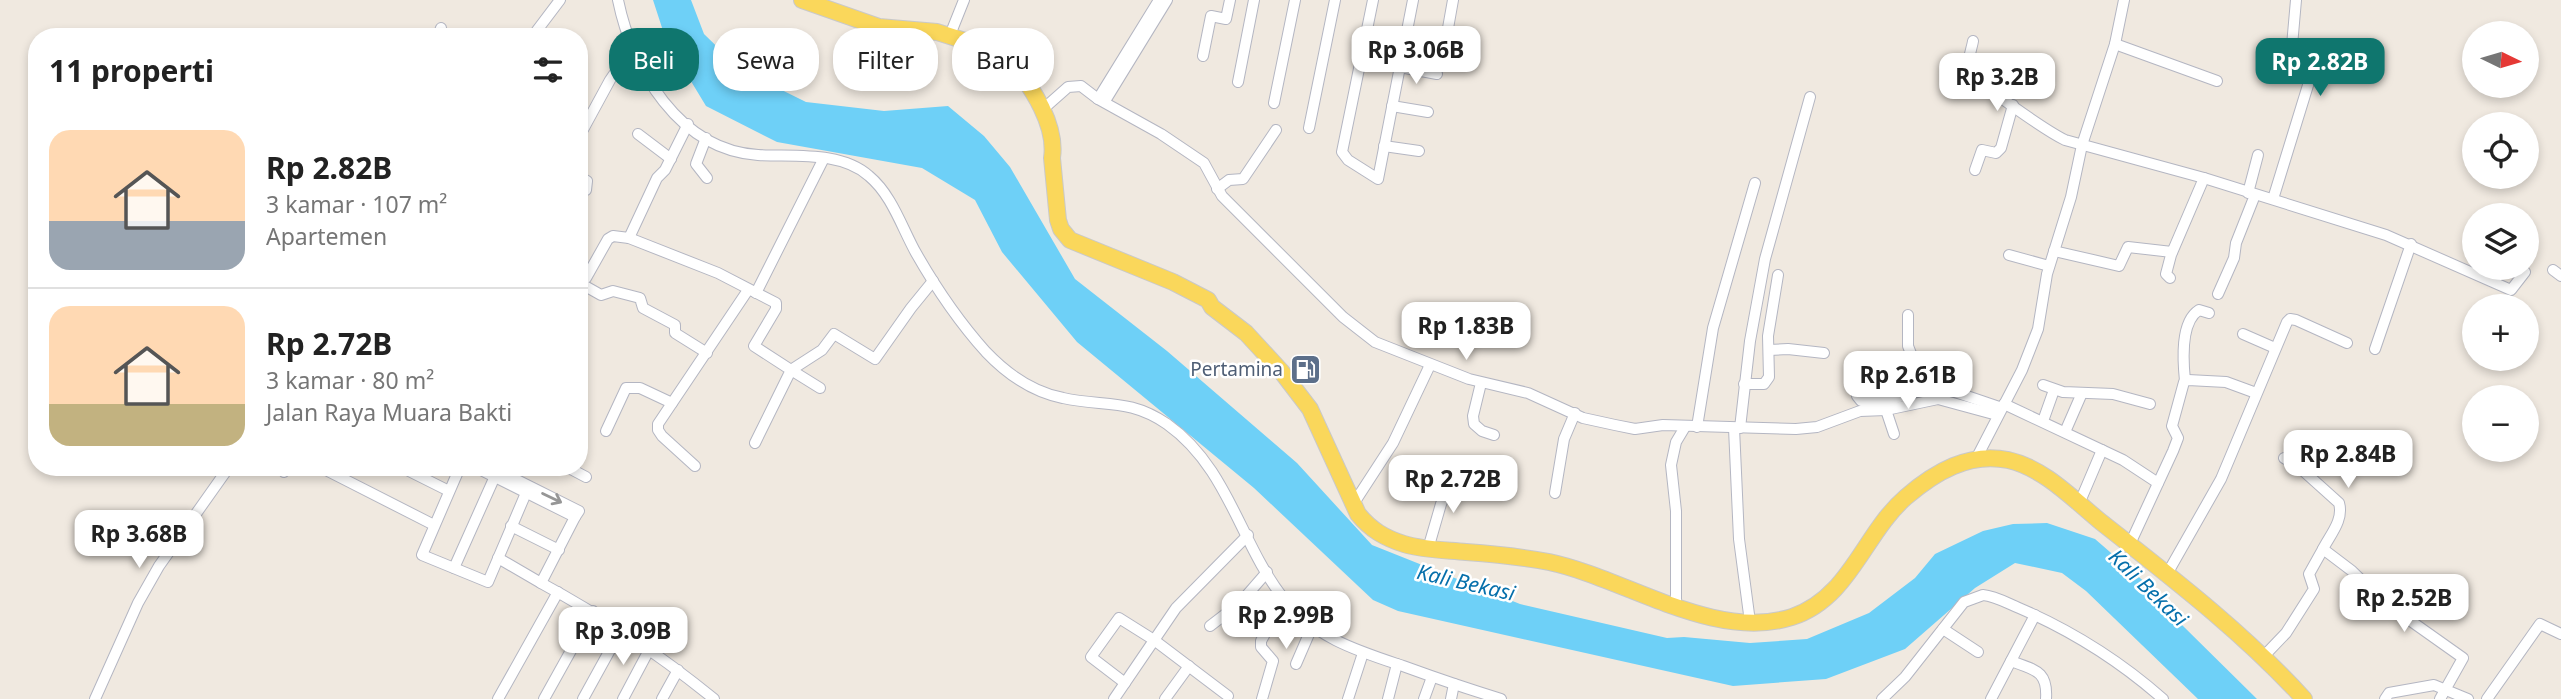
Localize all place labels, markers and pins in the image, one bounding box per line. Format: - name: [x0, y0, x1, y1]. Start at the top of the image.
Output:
- pin: Rp 3.06B: [1344, 27, 1488, 86]
- pin: Rp 2.82B: [2248, 38, 2392, 98]
- pin: Rp 3.2B: [1932, 54, 2062, 113]
- pin: Rp 1.83B: [1394, 302, 1538, 362]
- fuel station icon: Pertamina: [1289, 352, 1323, 386]
- pin: Rp 2.61B: [1836, 352, 1980, 411]
- place label: Pertamina: [1190, 356, 1283, 382]
- pin: Rp 2.84B: [2276, 430, 2420, 490]
- pin: Rp 2.72B: [1381, 456, 1525, 515]
- pin: Rp 3.68B: [67, 510, 211, 570]
- pin: Rp 2.52B: [2332, 574, 2476, 634]
- pin: Rp 2.99B: [1214, 592, 1358, 651]
- pin: Rp 3.09B: [551, 608, 695, 667]

